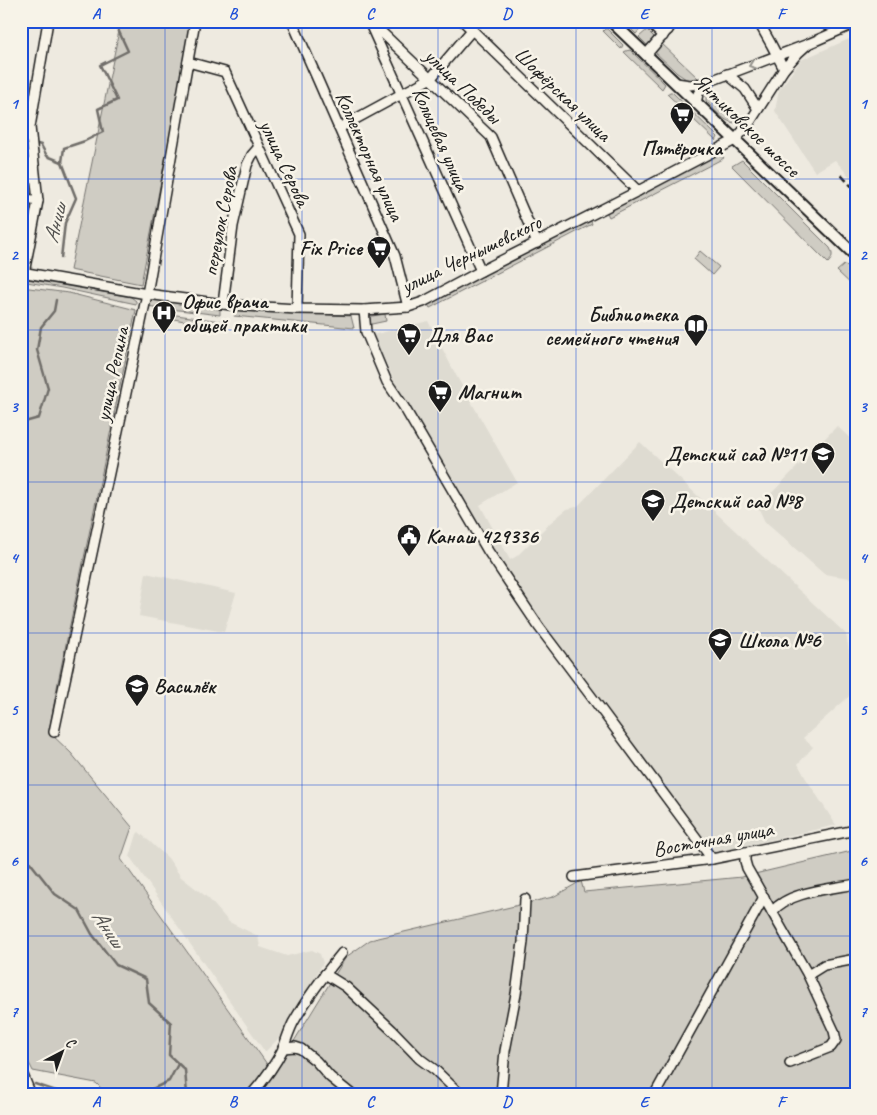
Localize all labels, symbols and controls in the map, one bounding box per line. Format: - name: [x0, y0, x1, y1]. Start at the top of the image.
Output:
- text: A: [92, 4, 102, 24]
- text: B: [229, 4, 239, 24]
- text: C: [366, 4, 376, 24]
- text: D: [502, 4, 513, 24]
- text: E: [640, 4, 651, 24]
- text: F: [777, 4, 788, 24]
- street label: Шофёрская улица: [509, 41, 618, 148]
- street label: улица Победы: [418, 42, 508, 130]
- one-way arrow: [748, 59, 757, 69]
- street label: Янтиковское шоссе: [688, 68, 807, 183]
- street label: Кольцевая улица: [407, 83, 476, 197]
- street label: Коллекторная улица: [330, 87, 411, 226]
- text: 1: [10, 94, 19, 114]
- text: 1: [859, 94, 868, 114]
- supermarket icon: Пятёрочка: [669, 101, 695, 135]
- street label: улица Серова: [253, 114, 317, 213]
- place label: Пятёрочка: [642, 135, 724, 161]
- street label: переулок Серова: [197, 162, 244, 278]
- water label: Аниш: [37, 197, 74, 246]
- street label: улица Чернышевского: [395, 208, 547, 300]
- place label: Fix Price: [299, 235, 364, 261]
- supermarket icon: Fix Price: [366, 235, 392, 269]
- text: 2: [10, 245, 19, 265]
- text: 2: [859, 245, 868, 265]
- place label: Офис врача общей практики: [182, 288, 308, 338]
- hospital icon: Офис врача общей практики: [151, 300, 177, 334]
- place label: Библиотека семейного чтения: [545, 301, 680, 351]
- library icon: Библиотека семейного чтения: [683, 313, 709, 347]
- street label: улица Репина: [89, 322, 135, 426]
- supermarket icon: Для Вас: [396, 322, 422, 356]
- place label: Для Вас: [426, 322, 493, 348]
- supermarket icon: Магнит: [427, 379, 453, 413]
- place label: Магнит: [458, 379, 523, 405]
- text: 3: [10, 397, 19, 417]
- text: 3: [859, 397, 868, 417]
- place label: Детский сад №11: [665, 441, 809, 467]
- school or university icon: Детский сад №11: [810, 441, 836, 475]
- school or university icon: Детский сад №8: [640, 488, 666, 522]
- place label: Детский сад №8: [670, 488, 804, 514]
- public building icon: Канаш 429336: [396, 523, 422, 557]
- place label: Канаш 429336: [426, 523, 540, 549]
- text: 4: [10, 548, 19, 568]
- text: 4: [859, 548, 868, 568]
- school or university icon: Школа №6: [707, 627, 733, 661]
- place label: Школа №6: [738, 627, 823, 653]
- school or university icon: Василёк: [124, 673, 150, 707]
- place label: Василёк: [154, 673, 218, 699]
- text: 5: [11, 700, 20, 720]
- text: 5: [860, 700, 869, 720]
- street label: Восточная улица: [651, 815, 777, 862]
- text: 6: [10, 851, 19, 871]
- text: 6: [859, 851, 868, 871]
- water label: Аниш: [85, 904, 133, 956]
- text: 7: [10, 1002, 19, 1022]
- text: 7: [859, 1002, 868, 1022]
- north arrow: [38, 1028, 88, 1078]
- text: С: [62, 1034, 80, 1053]
- text: A: [92, 1092, 102, 1112]
- text: B: [229, 1092, 239, 1112]
- text: C: [366, 1092, 376, 1112]
- text: D: [502, 1092, 513, 1112]
- text: E: [640, 1092, 651, 1112]
- text: F: [777, 1092, 788, 1112]

